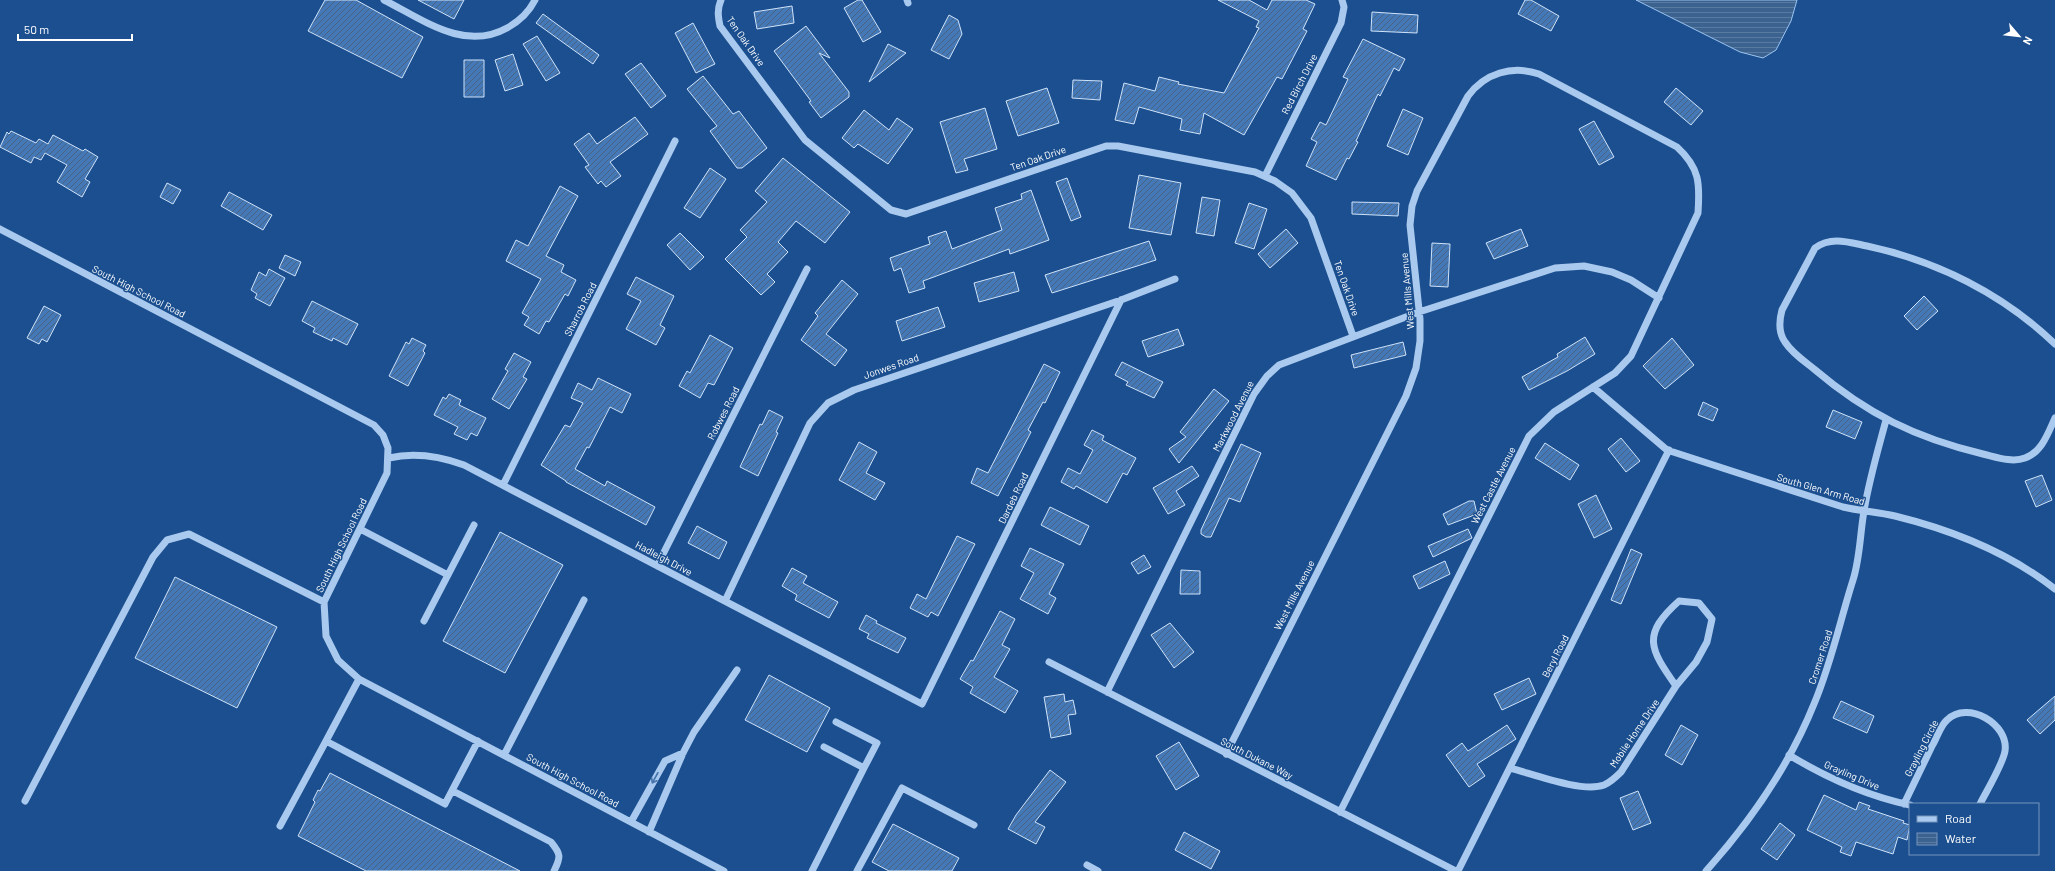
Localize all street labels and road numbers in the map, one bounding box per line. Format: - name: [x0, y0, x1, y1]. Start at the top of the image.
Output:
- street label: Ten Oak Drive: [724, 14, 768, 68]
- street label: Red Birch Drive: [1279, 52, 1319, 116]
- street label: Ten Oak Drive: [1009, 143, 1067, 173]
- street label: West Mills Avenue: [1398, 252, 1416, 330]
- street label: Ten Oak Drive: [1332, 259, 1362, 317]
- street label: South High School Road: [90, 262, 188, 320]
- street label: Sharrob Road: [561, 280, 599, 338]
- street label: Jonwes Road: [862, 351, 920, 381]
- street label: Markwood Avenue: [1210, 378, 1256, 454]
- street label: Robwes Road: [704, 384, 742, 442]
- street label: West Castle Avenue: [1468, 444, 1518, 526]
- street label: Dardeb Road: [996, 471, 1030, 525]
- street label: South Glen Arm Road: [1776, 471, 1866, 507]
- street label: South High School Road: [313, 496, 369, 594]
- street label: Hadleigh Drive: [634, 538, 694, 578]
- street label: West Mills Avenue: [1271, 558, 1317, 632]
- street label: Cromer Road: [1806, 628, 1834, 686]
- street label: Beryl Road: [1539, 633, 1571, 679]
- street label: Mobile Home Drive: [1607, 696, 1661, 770]
- street label: Grayling Circle: [1902, 718, 1940, 778]
- street label: South Dukane Way: [1219, 735, 1296, 782]
- street label: South High School Road: [525, 750, 621, 810]
- street label: Grayling Drive: [1822, 758, 1882, 792]

